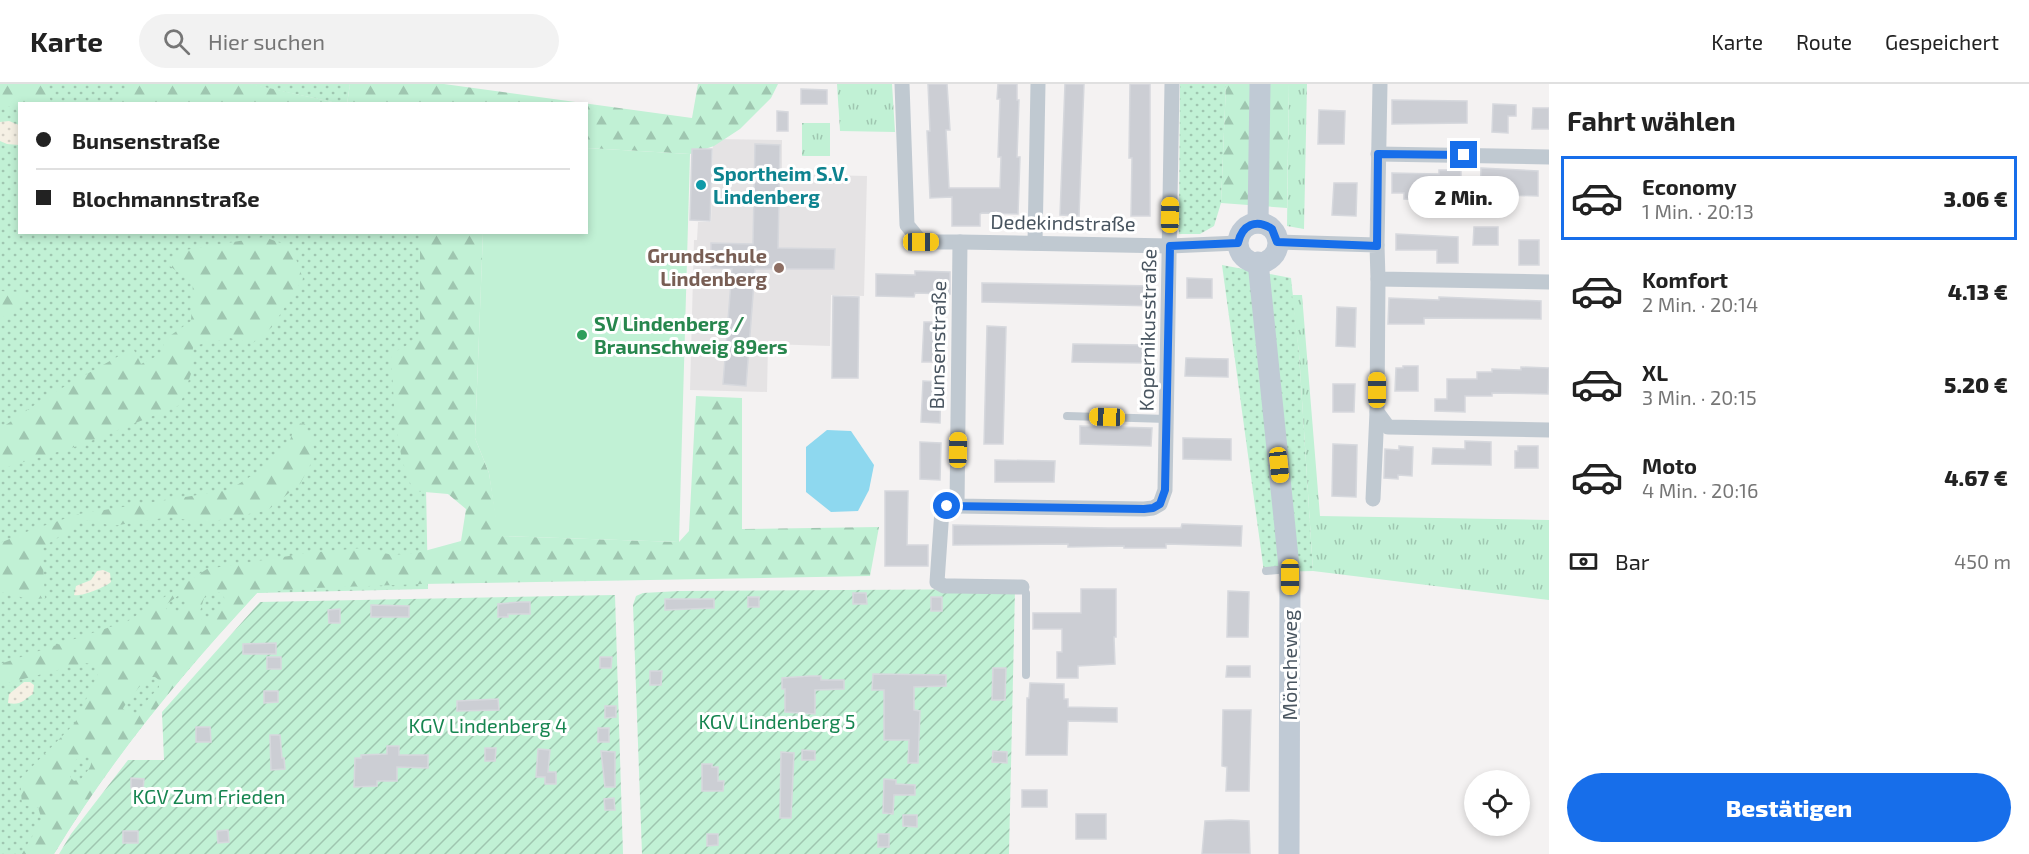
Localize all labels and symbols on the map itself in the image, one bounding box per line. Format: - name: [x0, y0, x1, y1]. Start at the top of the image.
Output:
- route end: [1450, 141, 1477, 168]
- place label: Sportheim S.V. Lindenberg: [713, 161, 849, 208]
- callout: 2 Min.: [1408, 176, 1520, 218]
- marker: Sportheim S.V. Lindenberg: [694, 178, 708, 192]
- car: [1161, 197, 1179, 233]
- street label: Dedekindstraße: [990, 209, 1136, 235]
- car: [903, 233, 939, 251]
- place label: Grundschule Lindenberg: [647, 243, 767, 290]
- street label: Kopernikusstraße: [1134, 248, 1160, 411]
- marker: Grundschule Lindenberg: [772, 261, 786, 275]
- street label: Bunsenstraße: [924, 280, 950, 410]
- place label: SV Lindenberg / Braunschweig 89ers: [594, 311, 788, 358]
- marker: SV Lindenberg / Braunschweig 89ers: [575, 328, 589, 342]
- car: [1368, 372, 1386, 408]
- car: [1089, 407, 1125, 427]
- car: [949, 432, 967, 468]
- car: [1268, 446, 1290, 484]
- route start: [933, 492, 960, 519]
- car: [1281, 559, 1299, 595]
- street label: Möncheweg: [1277, 610, 1301, 720]
- park label: KGV Lindenberg 5: [698, 709, 856, 733]
- park label: KGV Lindenberg 4: [409, 713, 567, 737]
- park label: KGV Zum Frieden: [133, 784, 285, 808]

